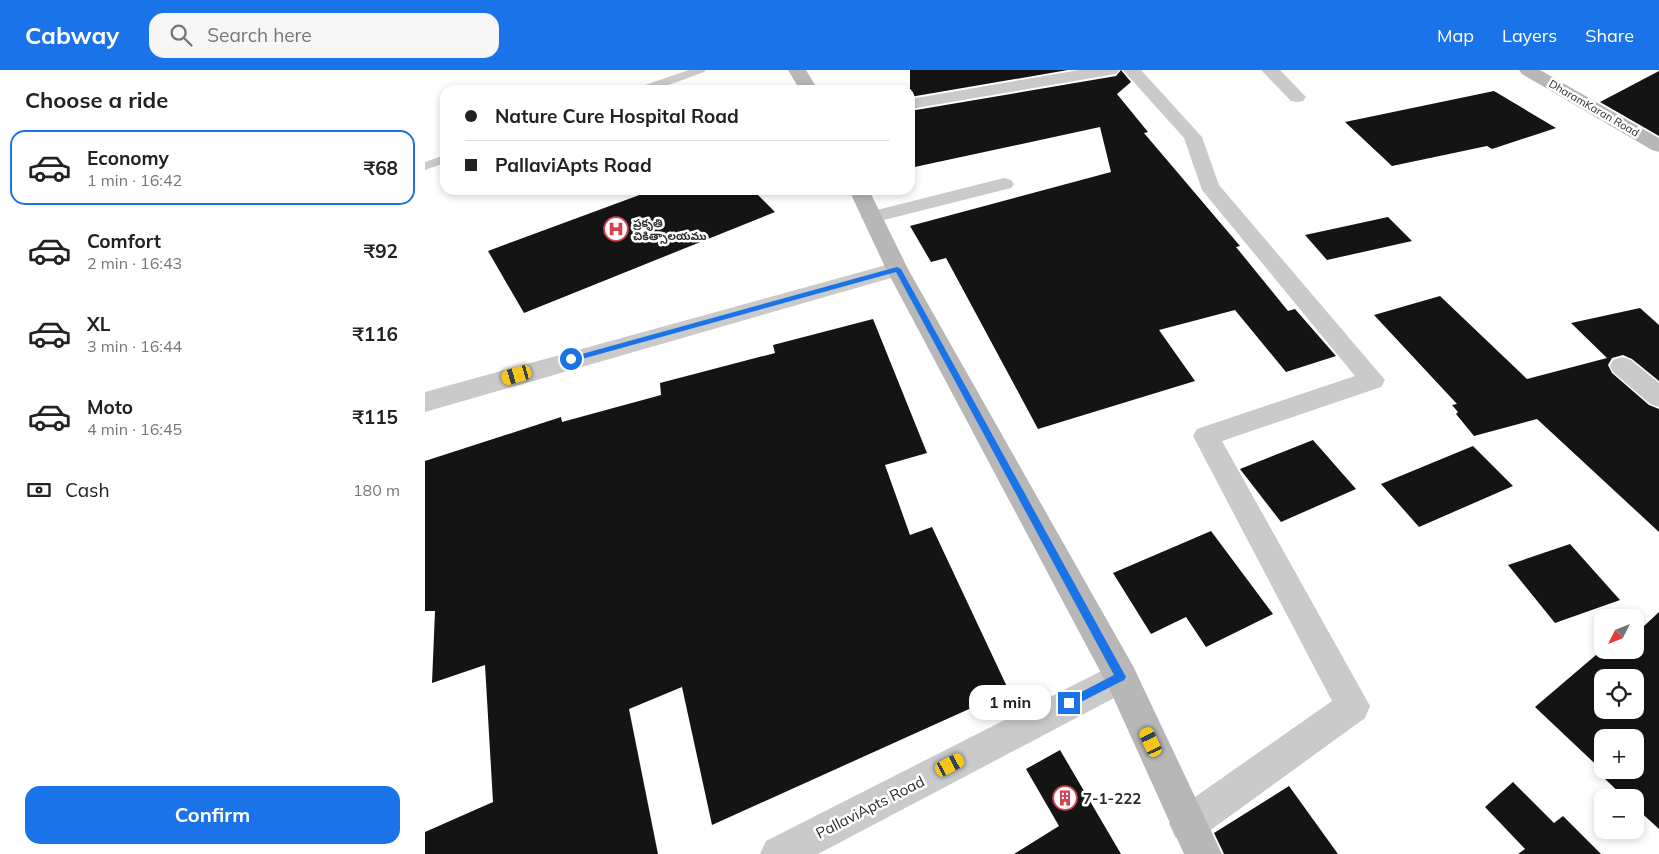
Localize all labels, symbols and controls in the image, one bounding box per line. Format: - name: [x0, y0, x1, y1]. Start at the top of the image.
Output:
- search box: [149, 13, 499, 58]
- text: Cabway: [25, 20, 119, 50]
- icon: search: [167, 21, 195, 49]
- text: Search here: [207, 23, 312, 47]
- text: Map: [1437, 24, 1474, 47]
- text: Layers: [1502, 24, 1557, 47]
- text: Share: [1585, 24, 1634, 47]
- street label: DharamKaran Road: [1546, 76, 1642, 140]
- text: Choose a ride: [25, 86, 168, 114]
- text: Nature Cure Hospital Road: [495, 104, 739, 128]
- icon: car: [27, 145, 72, 190]
- text: Economy: [87, 146, 169, 170]
- text: PallaviApts Road: [495, 153, 652, 177]
- text: ₹68: [364, 156, 398, 180]
- text: 1 min · 16:42: [87, 170, 182, 190]
- hospital icon: ప్రకృతి చికిత్సాలయము: [603, 216, 629, 242]
- place label: ప్రకృతి చికిత్సాలయము: [633, 216, 707, 244]
- icon: car: [27, 228, 72, 273]
- text: Comfort: [87, 229, 161, 253]
- text: ₹92: [364, 239, 398, 263]
- text: 2 min · 16:43: [87, 253, 182, 273]
- icon: car: [27, 311, 72, 356]
- text: XL: [87, 312, 110, 336]
- text: ₹116: [352, 322, 398, 346]
- text: 3 min · 16:44: [87, 336, 182, 356]
- route start: [560, 348, 582, 370]
- car: [500, 364, 533, 386]
- icon: car: [27, 394, 72, 439]
- text: Moto: [87, 395, 133, 419]
- text: ₹115: [352, 405, 398, 429]
- text: 4 min · 16:45: [87, 419, 182, 439]
- icon: cash: [25, 476, 53, 504]
- text: Cash: [65, 478, 110, 502]
- text: 180 m: [353, 480, 400, 500]
- north arrow: [1594, 609, 1644, 659]
- map controls: [1594, 609, 1644, 839]
- button: locate: [1594, 669, 1644, 719]
- callout: 1 min: [969, 686, 1051, 720]
- text: 1 min: [989, 692, 1031, 712]
- route end: [1058, 692, 1080, 714]
- car: [1137, 725, 1164, 759]
- button: +: [1594, 729, 1644, 779]
- car: [933, 752, 966, 778]
- street label: PallaviApts Road: [813, 771, 927, 843]
- building icon: 7-1-222: [1052, 785, 1078, 811]
- button: Confirm: [25, 786, 400, 844]
- place label: 7-1-222: [1083, 789, 1141, 808]
- button: −: [1594, 789, 1644, 839]

